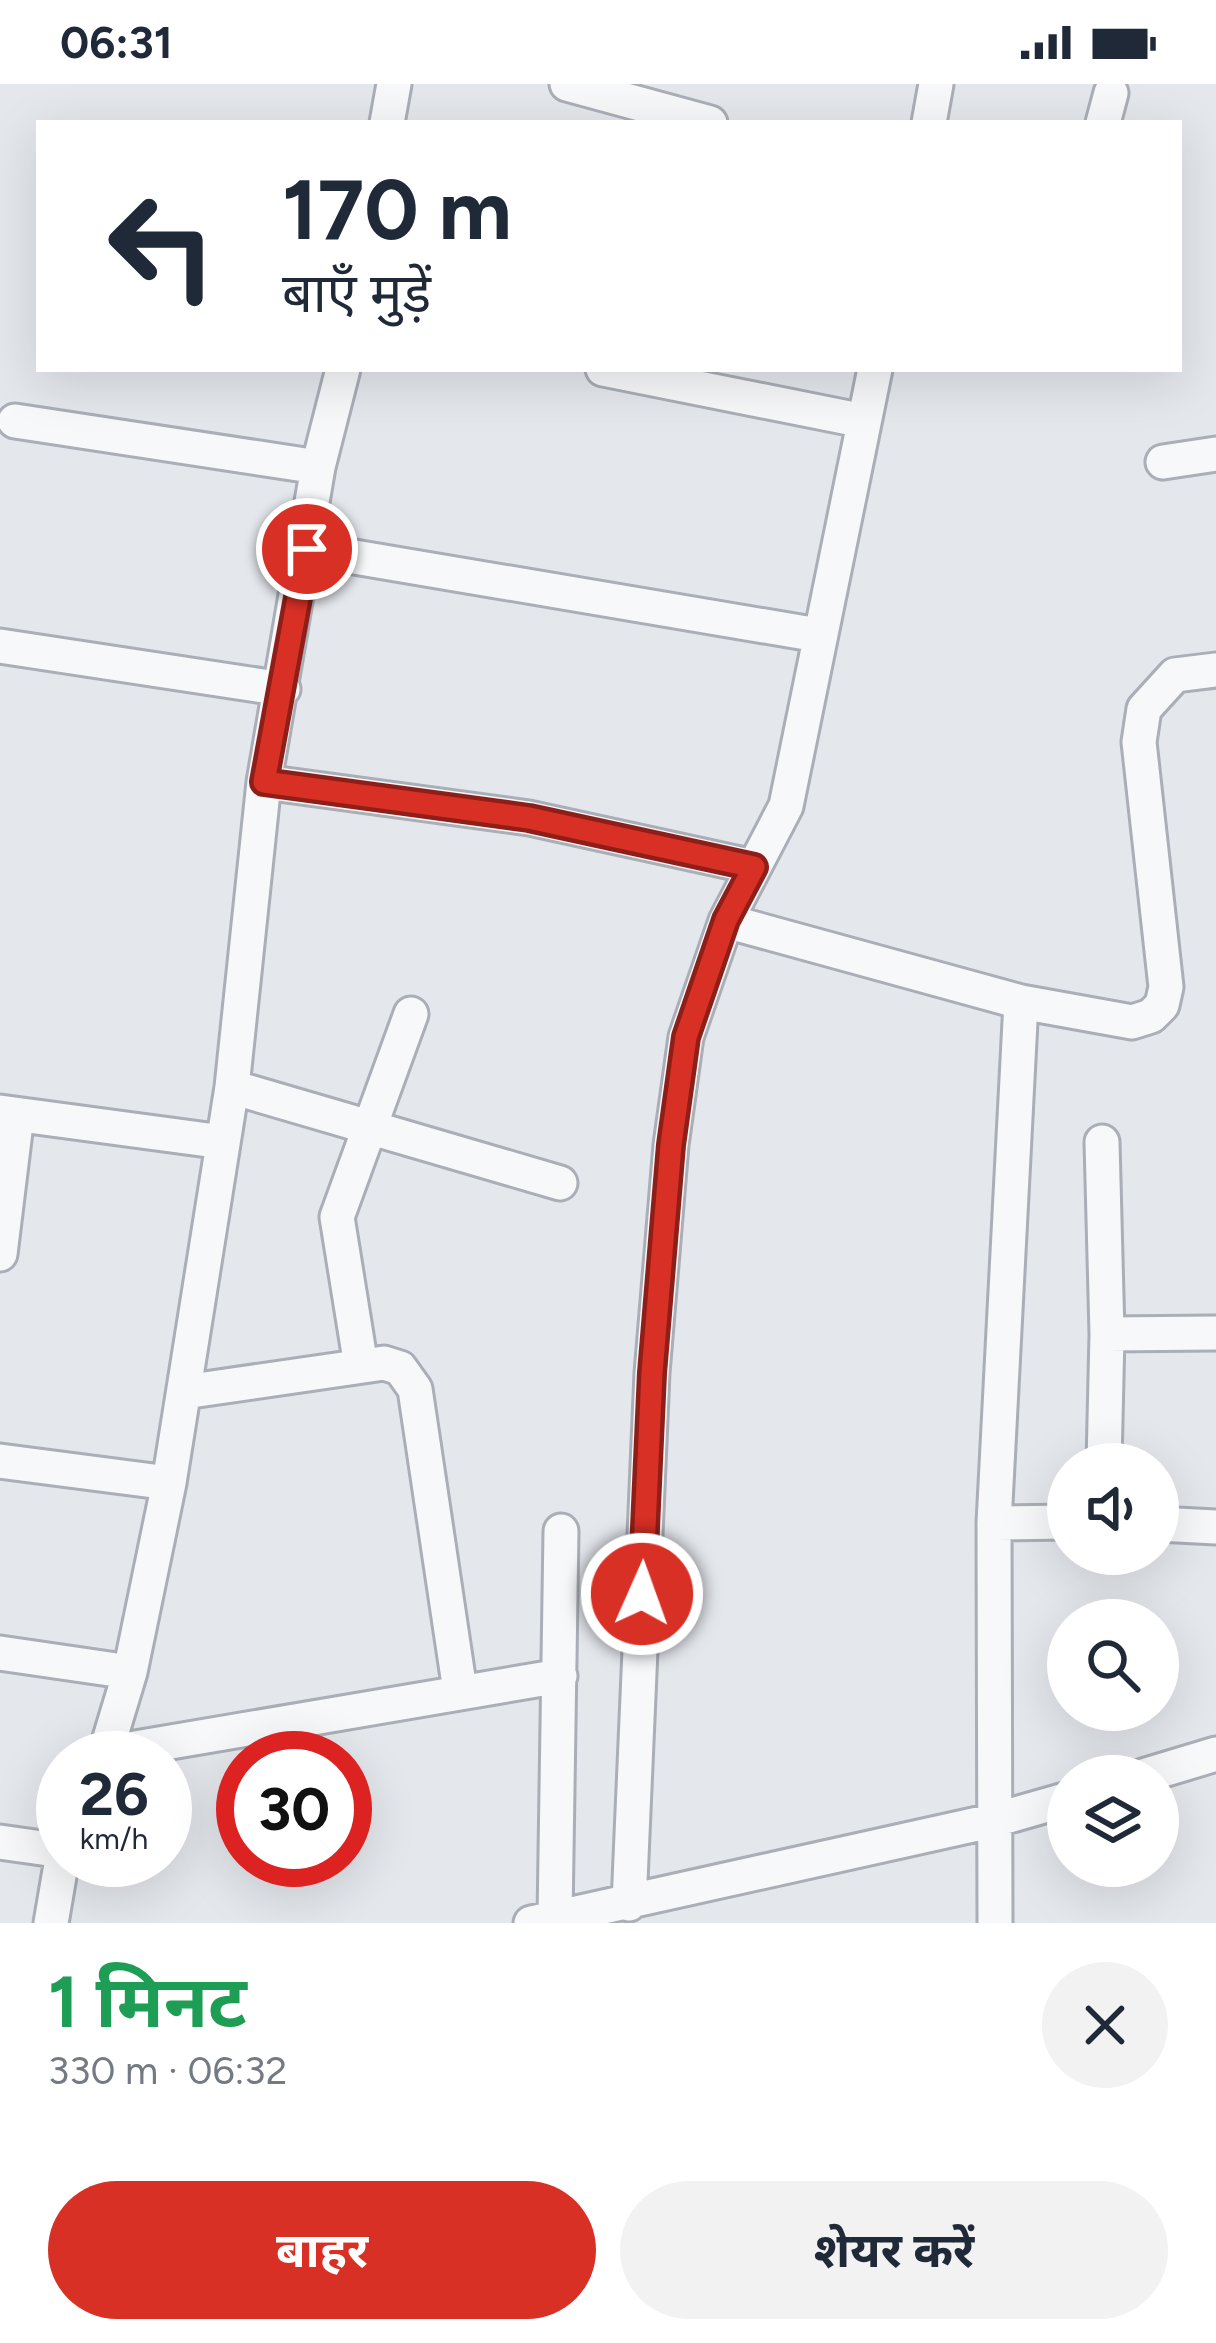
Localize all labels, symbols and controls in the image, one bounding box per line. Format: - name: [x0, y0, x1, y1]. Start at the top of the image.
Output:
- text: 06:31: [60, 15, 173, 69]
- text: 170 m: [282, 159, 512, 260]
- icon: left: [84, 168, 240, 324]
- text: बाएँ मुड़ें: [282, 261, 431, 326]
- pin: [256, 498, 358, 600]
- icon: arrive: [274, 516, 340, 582]
- map controls: [1047, 1443, 1179, 1887]
- button: sound: [1047, 1443, 1179, 1575]
- position arrow: [579, 1531, 705, 1657]
- button: search: [1047, 1599, 1179, 1731]
- speed limit sign: 30: [216, 1731, 372, 1887]
- button: layers: [1047, 1755, 1179, 1887]
- text: 26: [79, 1758, 149, 1830]
- text: km/h: [80, 1820, 148, 1857]
- text: 1 मिनट: [48, 1959, 247, 2045]
- button: close: [1042, 1962, 1168, 2088]
- text: 330 m · 06:32: [48, 2047, 287, 2094]
- button: बाहर: [48, 2181, 596, 2319]
- button: शेयर करें: [620, 2181, 1168, 2319]

